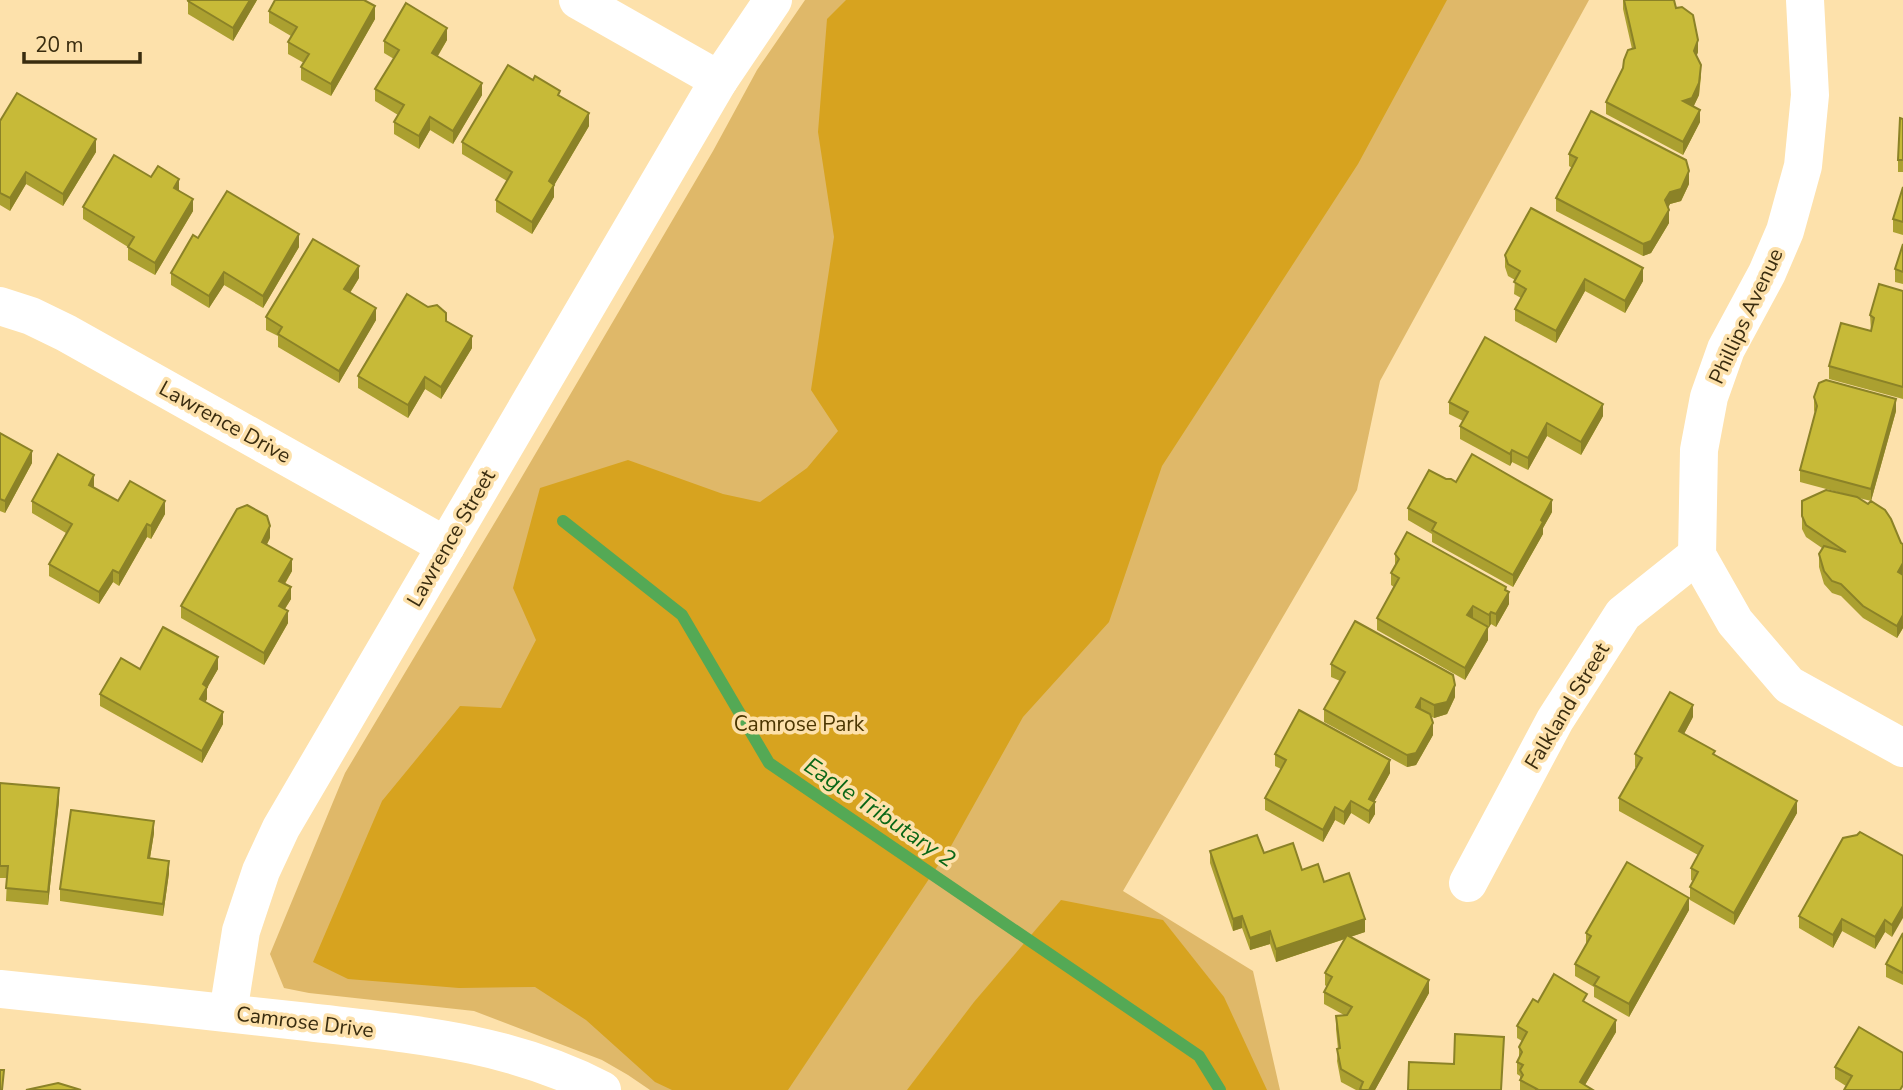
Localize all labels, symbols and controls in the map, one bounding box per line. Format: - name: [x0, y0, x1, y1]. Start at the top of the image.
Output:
- scale bar: [24, 21, 140, 65]
- text: 20 m: [35, 31, 84, 59]
- street label: Phillips Avenue: [1702, 244, 1790, 388]
- street label: Lawrence Drive: [154, 374, 296, 470]
- street label: Lawrence Street: [400, 464, 502, 612]
- street label: Falkland Street: [1518, 637, 1616, 775]
- park label: Camrose Park: [734, 710, 865, 738]
- water label: Eagle Tributary 2: [798, 750, 962, 875]
- street label: Camrose Drive: [235, 1000, 375, 1044]

